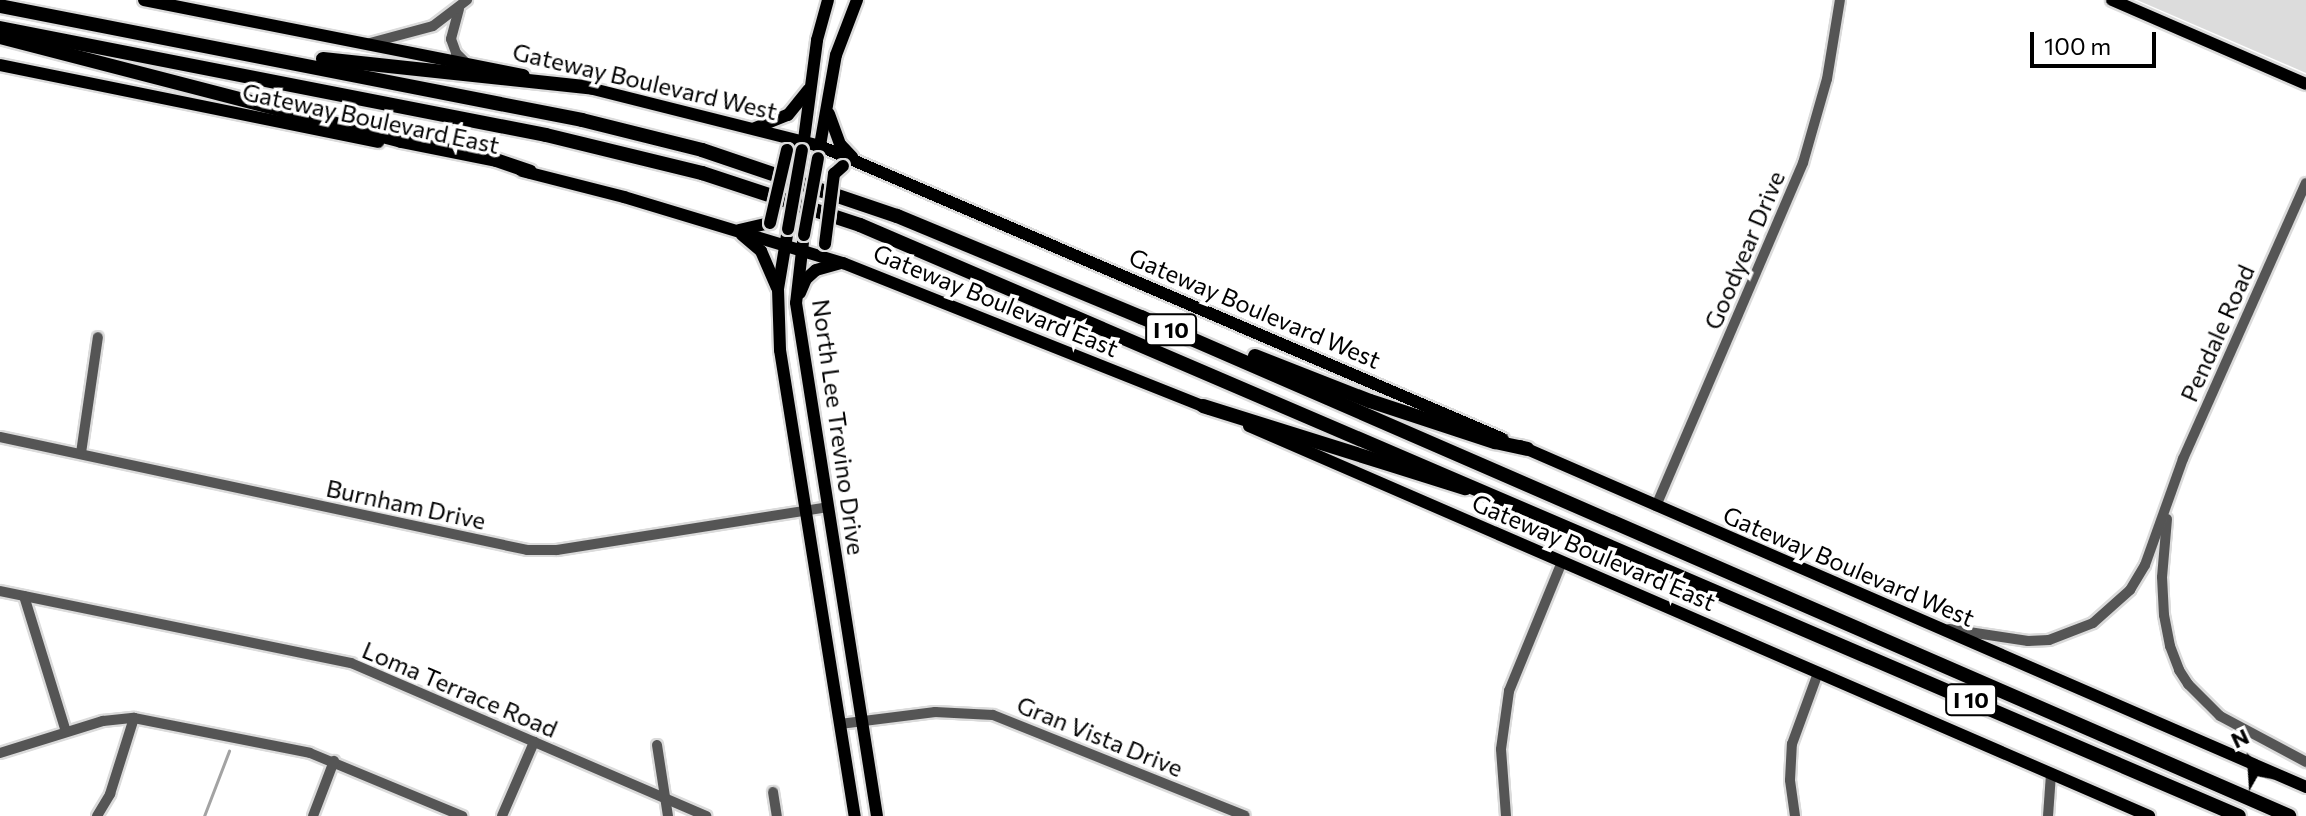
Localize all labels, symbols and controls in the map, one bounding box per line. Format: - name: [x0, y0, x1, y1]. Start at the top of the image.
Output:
- scale bar: [2034, 16, 2160, 66]
- text: 100 m: [2044, 31, 2111, 60]
- street label: Gateway Boulevard West: [510, 37, 780, 125]
- street label: Gateway Boulevard East: [240, 77, 502, 159]
- street label: Goodyear Drive: [1698, 166, 1790, 334]
- street label: Gateway Boulevard East: [869, 238, 1123, 362]
- street label: Gateway Boulevard West: [1125, 242, 1385, 374]
- street label: Pendale Road: [2174, 260, 2260, 406]
- street label: North Lee Trevino Drive: [807, 297, 871, 557]
- road number: I 10: [1145, 312, 1197, 348]
- street label: Burnham Drive: [324, 473, 488, 535]
- street label: Gateway Boulevard East: [1468, 488, 1720, 616]
- street label: Gateway Boulevard West: [1719, 500, 1979, 632]
- street label: Loma Terrace Road: [358, 635, 562, 743]
- road number: I 10: [1945, 682, 1997, 718]
- street label: Gran Vista Drive: [1013, 690, 1187, 782]
- north arrow: [2210, 720, 2290, 800]
- text: N: [2226, 722, 2253, 754]

